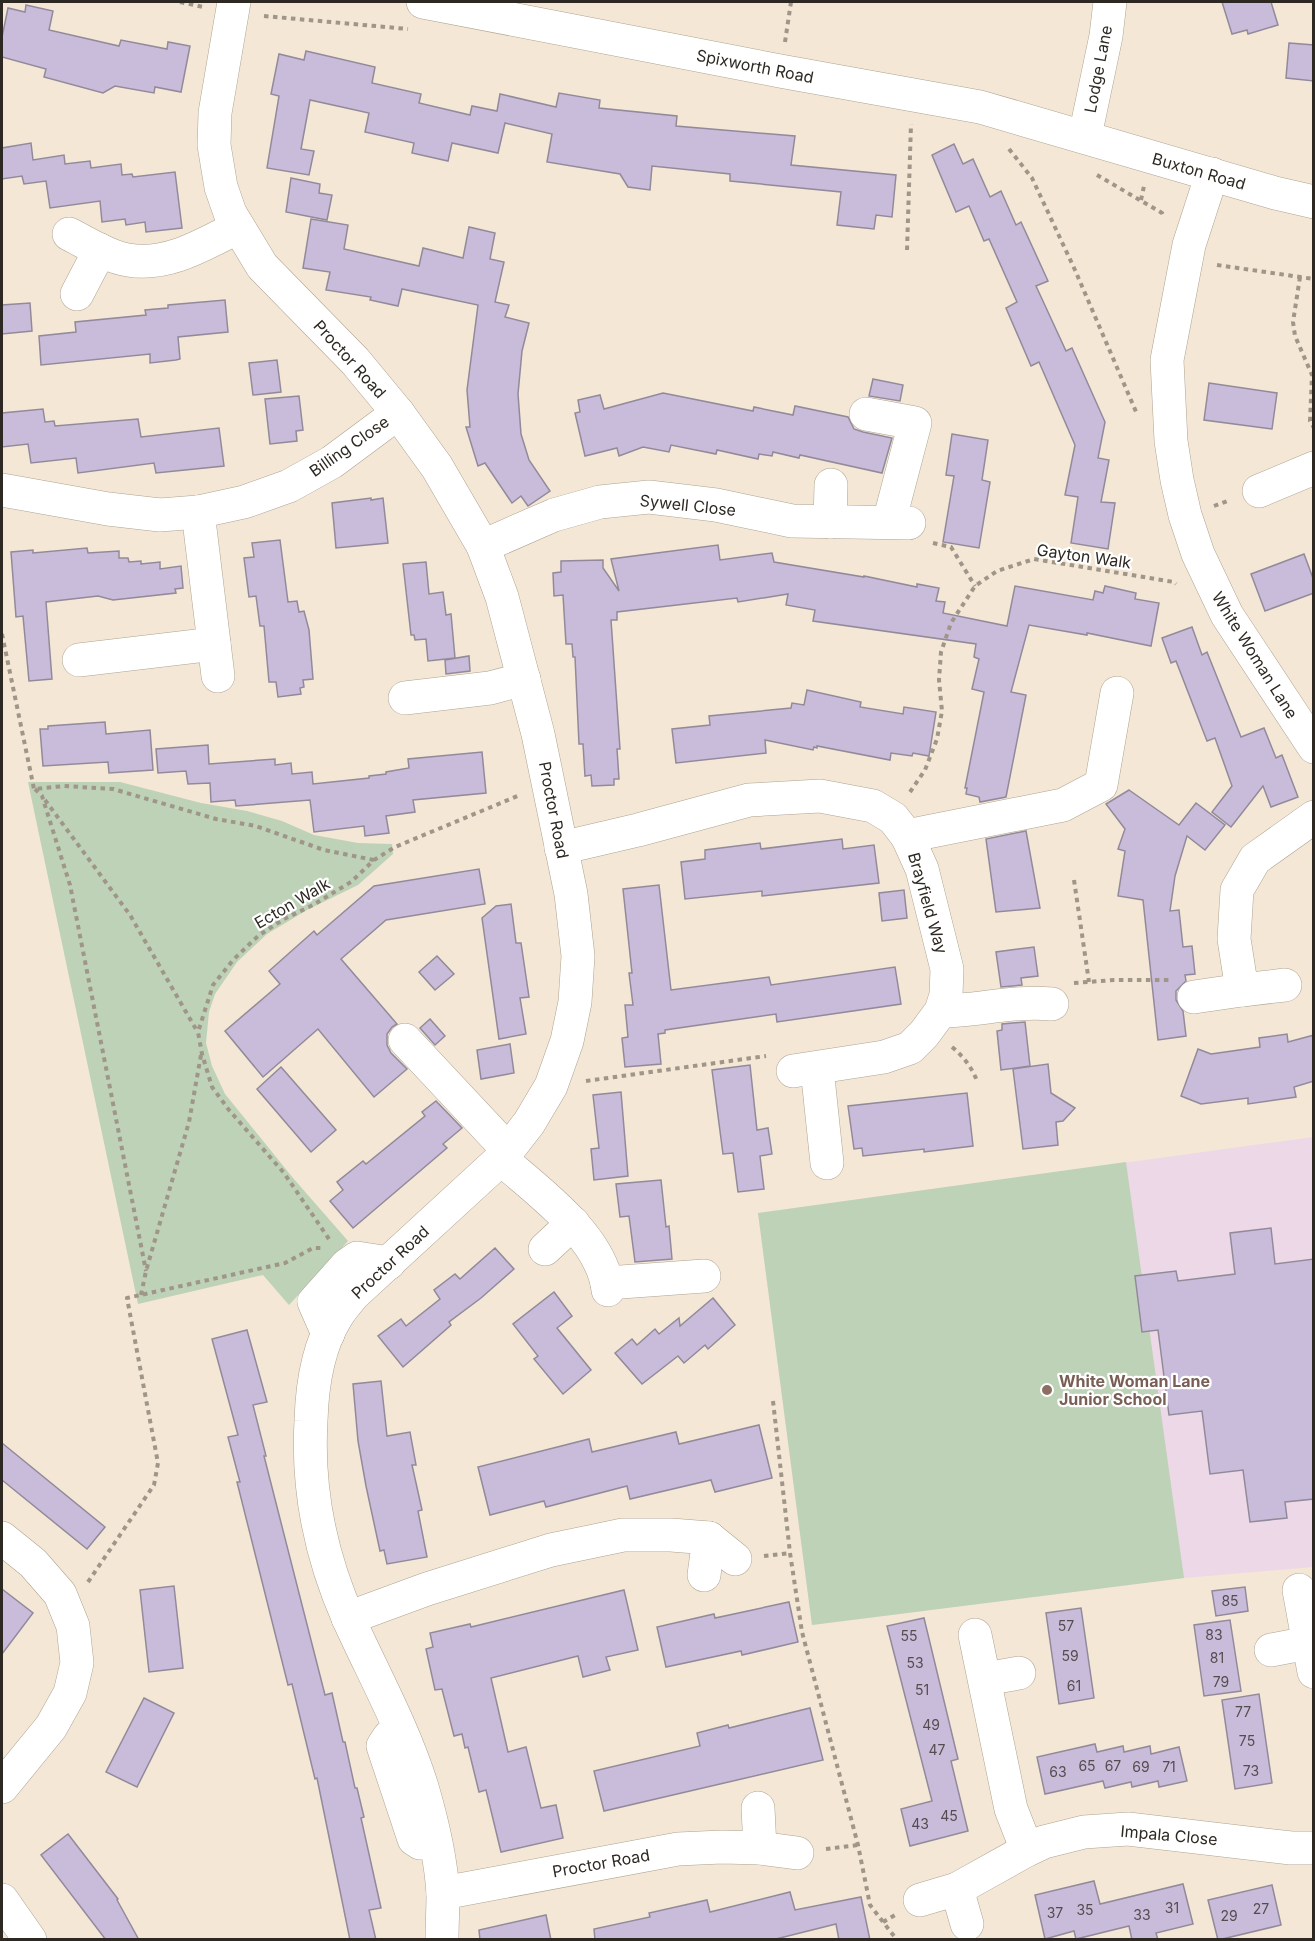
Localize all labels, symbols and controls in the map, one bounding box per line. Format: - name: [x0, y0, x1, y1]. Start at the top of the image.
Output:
- street label: Lodge Lane: [1080, 23, 1116, 115]
- street label: Spixworth Road: [695, 45, 815, 87]
- street label: Buxton Road: [1150, 148, 1248, 194]
- street label: Proctor Road: [310, 316, 390, 402]
- street label: Billing Close: [305, 411, 393, 481]
- street label: Sywell Close: [639, 490, 737, 520]
- street label: Gayton Walk: [1036, 539, 1133, 573]
- street label: White Woman Lane: [1208, 588, 1302, 722]
- street label: Proctor Road: [535, 760, 573, 860]
- street label: Brayfield Way: [904, 850, 952, 956]
- street label: Ecton Walk: [251, 873, 334, 933]
- street label: Proctor Road: [347, 1221, 433, 1303]
- place label: White Woman Lane Junior School: [1059, 1371, 1210, 1409]
- marker: White Woman Lane Junior School: [1040, 1383, 1054, 1397]
- house number: 85: [1221, 1592, 1239, 1609]
- house number: 57: [1058, 1617, 1074, 1634]
- house number: 83: [1205, 1626, 1223, 1643]
- house number: 55: [900, 1627, 918, 1644]
- house number: 59: [1061, 1647, 1079, 1664]
- house number: 81: [1210, 1649, 1224, 1666]
- house number: 53: [906, 1654, 924, 1671]
- house number: 79: [1213, 1673, 1229, 1690]
- house number: 61: [1067, 1677, 1081, 1694]
- house number: 51: [915, 1681, 929, 1698]
- house number: 77: [1235, 1703, 1251, 1720]
- house number: 49: [922, 1716, 940, 1733]
- house number: 75: [1239, 1732, 1255, 1749]
- house number: 47: [929, 1741, 946, 1758]
- house number: 65: [1078, 1757, 1096, 1774]
- house number: 67: [1105, 1757, 1121, 1774]
- house number: 69: [1132, 1758, 1150, 1775]
- house number: 71: [1162, 1758, 1176, 1775]
- house number: 73: [1243, 1762, 1259, 1779]
- house number: 63: [1049, 1763, 1067, 1780]
- house number: 45: [940, 1807, 958, 1824]
- house number: 43: [911, 1815, 929, 1832]
- street label: Impala Close: [1120, 1821, 1218, 1849]
- street label: Proctor Road: [551, 1845, 651, 1881]
- house number: 31: [1165, 1899, 1179, 1916]
- house number: 27: [1253, 1900, 1269, 1917]
- house number: 35: [1076, 1901, 1094, 1918]
- house number: 37: [1047, 1904, 1063, 1921]
- house number: 33: [1133, 1906, 1151, 1923]
- house number: 29: [1220, 1907, 1238, 1924]

